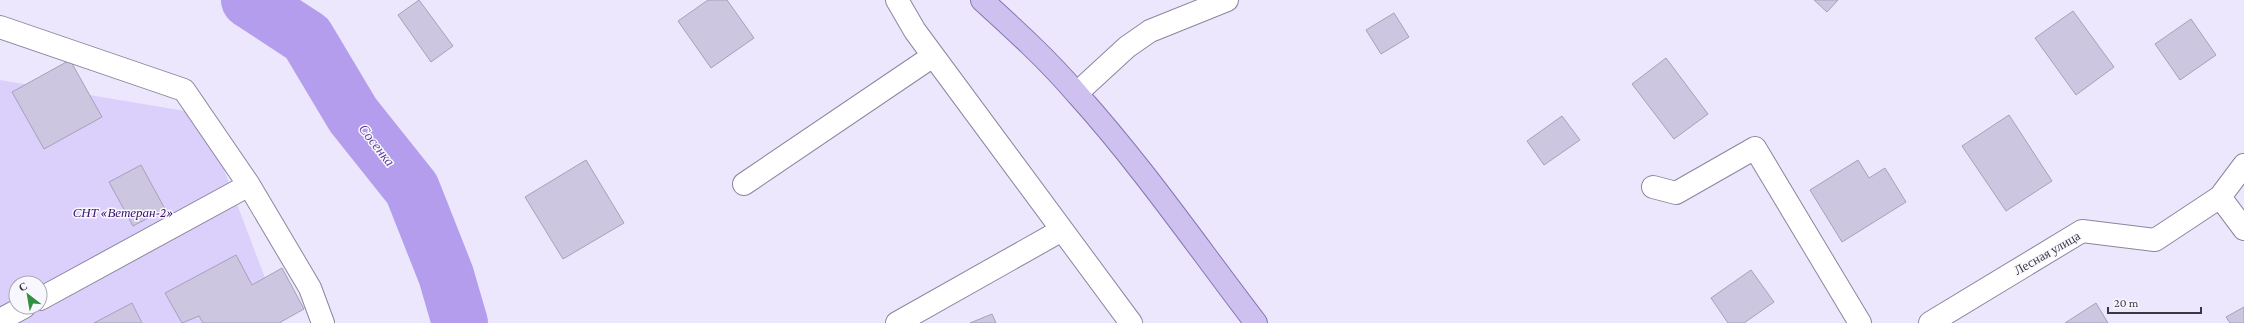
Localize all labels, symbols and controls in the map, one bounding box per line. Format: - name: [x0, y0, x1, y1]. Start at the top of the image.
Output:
- water label: Сосенка: [356, 121, 398, 169]
- park label: СНТ «Ветеран-2»: [73, 205, 173, 220]
- street label: Лесная улица: [2011, 228, 2083, 278]
- north arrow: [8, 275, 48, 315]
- text: С: [16, 279, 29, 294]
- scale bar: [2108, 289, 2201, 315]
- text: 20 m: [2114, 296, 2139, 310]

